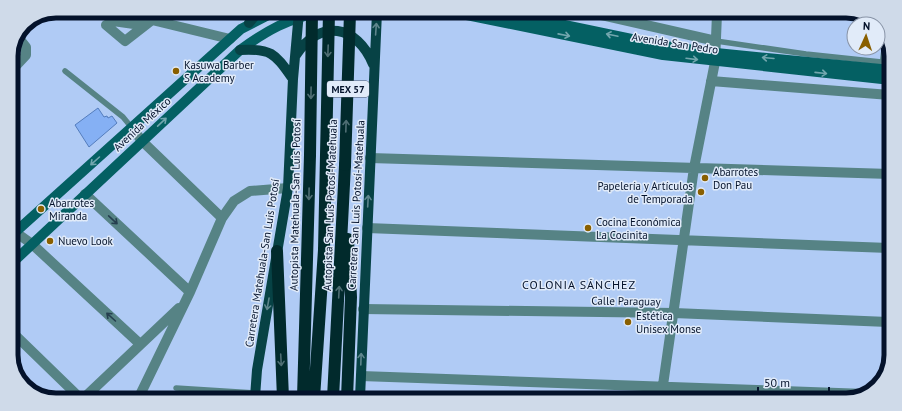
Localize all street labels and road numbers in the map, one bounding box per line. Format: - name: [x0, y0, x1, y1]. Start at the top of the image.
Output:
- street label: Avenida San Pedro: [631, 29, 719, 57]
- road number: MEX 57: [327, 81, 369, 97]
- street label: Avenida México: [110, 94, 174, 154]
- street label: Autopista Matehuala-San Luis Potosí: [287, 119, 303, 291]
- street label: Autopista San Luis Potosí-Matehuala: [320, 119, 340, 291]
- street label: Carretera San Luis Potosí-Matehuala: [345, 120, 367, 290]
- street label: Carretera Matehuala-San Luis Potosí: [242, 178, 282, 348]
- street label: Calle Paraguay: [591, 293, 662, 309]

